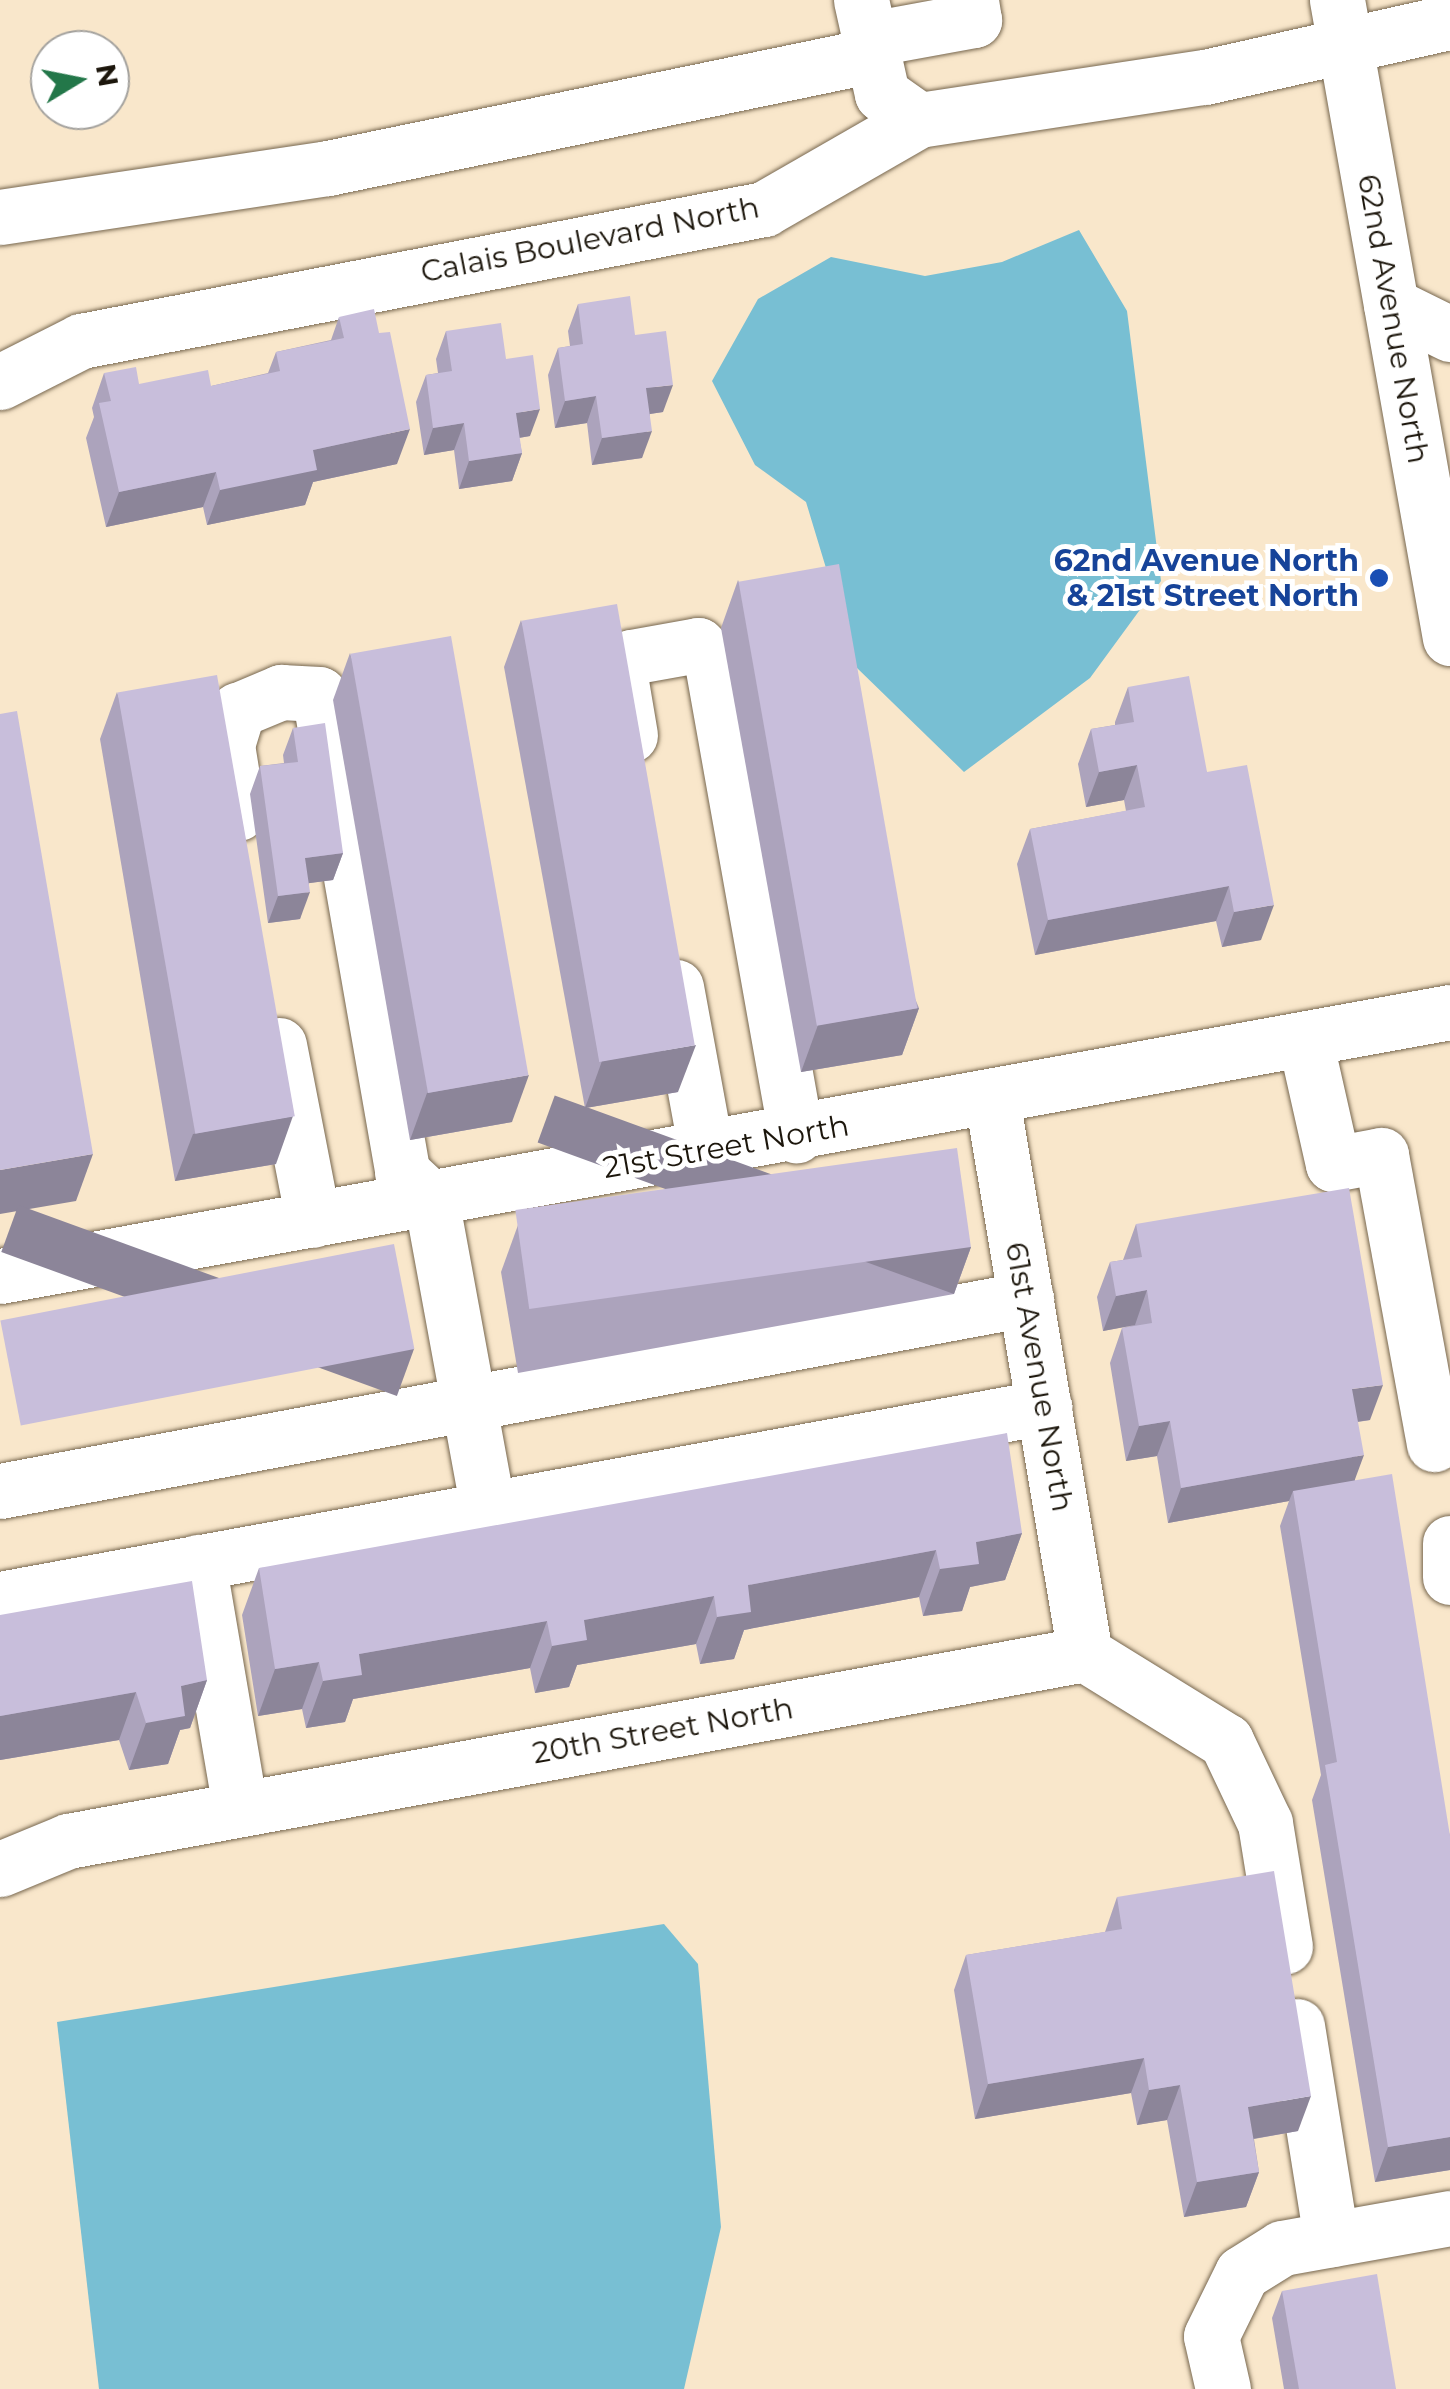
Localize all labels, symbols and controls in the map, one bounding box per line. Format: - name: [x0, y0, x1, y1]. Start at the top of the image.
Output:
- north arrow: [30, 30, 130, 130]
- text: N: [89, 61, 126, 89]
- street label: 62nd Avenue North: [1350, 172, 1436, 466]
- street label: Calais Boulevard North: [418, 190, 762, 290]
- place label: 62nd Avenue North & 21st Street North: [1054, 543, 1359, 614]
- marker: 62nd Avenue North & 21st Street North: [1368, 567, 1390, 589]
- street label: 21st Street North: [600, 1108, 852, 1186]
- street label: 61st Avenue North: [998, 1239, 1080, 1515]
- street label: 20th Street North: [530, 1690, 796, 1772]

